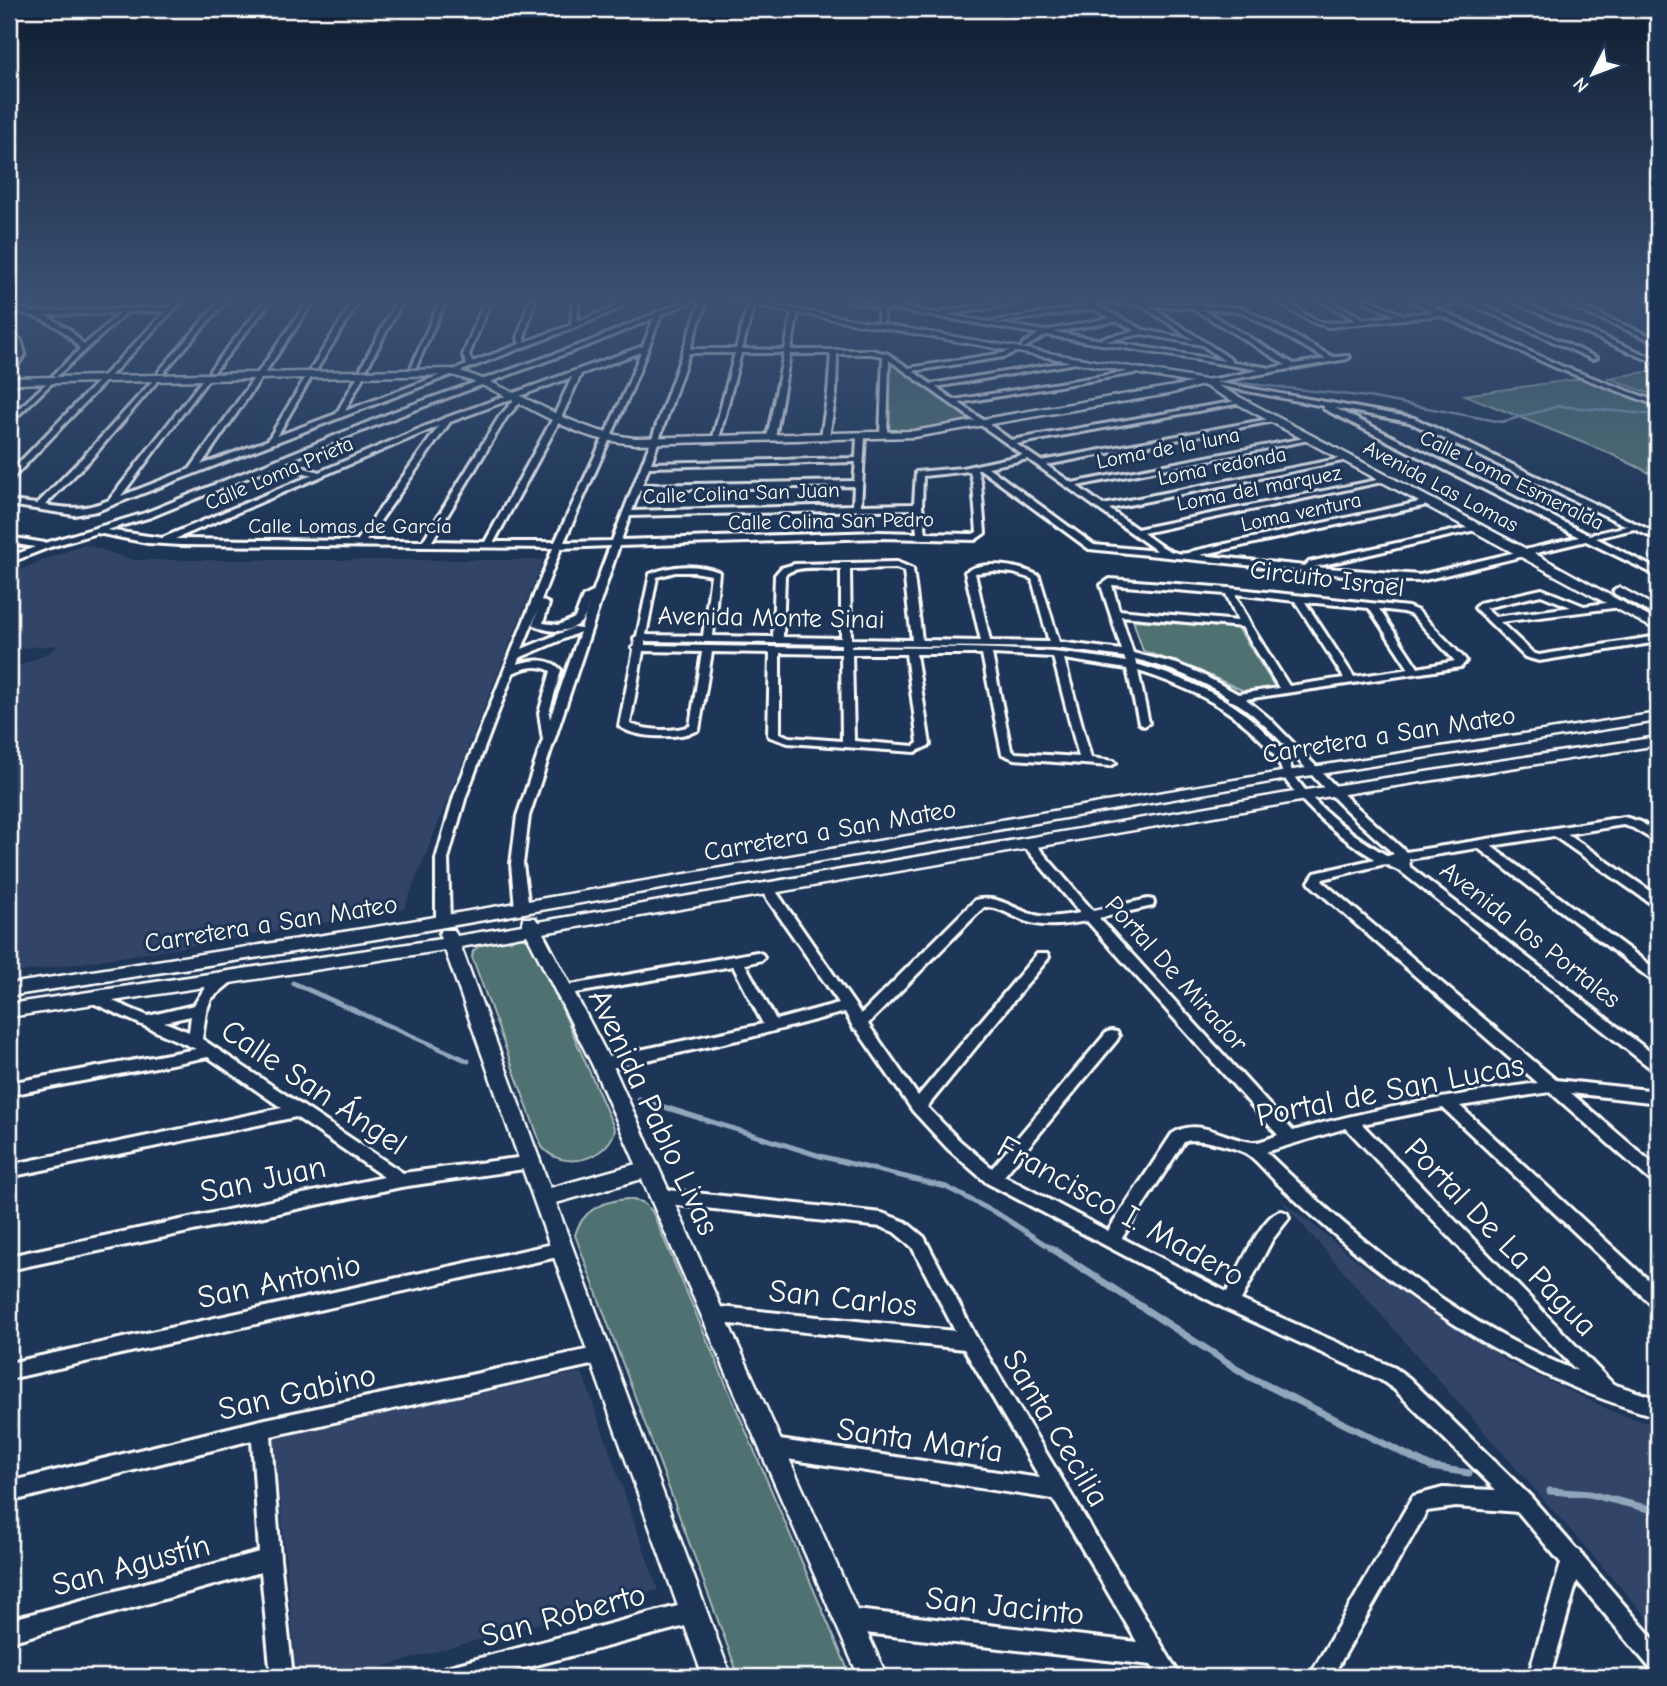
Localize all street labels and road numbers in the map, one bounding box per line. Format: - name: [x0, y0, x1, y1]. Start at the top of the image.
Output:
- street label: Loma de la luna: [1094, 422, 1242, 474]
- street label: Calle Loma Esmeralda: [1416, 425, 1608, 535]
- street label: Calle Loma Prieta: [201, 431, 357, 515]
- street label: Avenida Las Lomas: [1360, 435, 1522, 537]
- street label: Loma redonda: [1156, 442, 1288, 490]
- street label: Loma del marquez: [1175, 460, 1343, 516]
- street label: Calle Colina San Juan: [642, 478, 840, 508]
- street label: Loma ventura: [1239, 488, 1363, 536]
- street label: Calle Colina San Pedro: [728, 507, 934, 535]
- street label: Calle Lomas de García: [248, 514, 452, 538]
- street label: Circuito Israel: [1248, 555, 1406, 603]
- street label: Avenida Monte Sinai: [657, 601, 885, 635]
- street label: Carretera a San Mateo: [1260, 700, 1518, 770]
- street label: Carretera a San Mateo: [701, 794, 959, 868]
- street label: Avenida los Portales: [1434, 855, 1626, 1015]
- street label: Carretera a San Mateo: [142, 889, 400, 959]
- street label: Portal De Mirador: [1098, 890, 1254, 1058]
- street label: Avenida Pablo Livas: [581, 983, 727, 1241]
- street label: Calle San Ángel: [214, 1011, 414, 1163]
- street label: Portal de San Lucas: [1253, 1046, 1527, 1134]
- street label: Francisco I. Madero: [991, 1128, 1251, 1294]
- street label: Portal De La Pagua: [1397, 1130, 1605, 1344]
- street label: San Juan: [197, 1148, 329, 1210]
- street label: San Antonio: [194, 1246, 364, 1316]
- street label: San Carlos: [767, 1272, 919, 1324]
- street label: Santa Cecilia: [995, 1343, 1117, 1513]
- street label: San Gabino: [214, 1356, 380, 1428]
- street label: Santa María: [835, 1410, 1005, 1470]
- street label: San Agustín: [48, 1526, 214, 1604]
- street label: San Roberto: [477, 1575, 649, 1655]
- street label: San Jacinto: [924, 1579, 1086, 1633]

